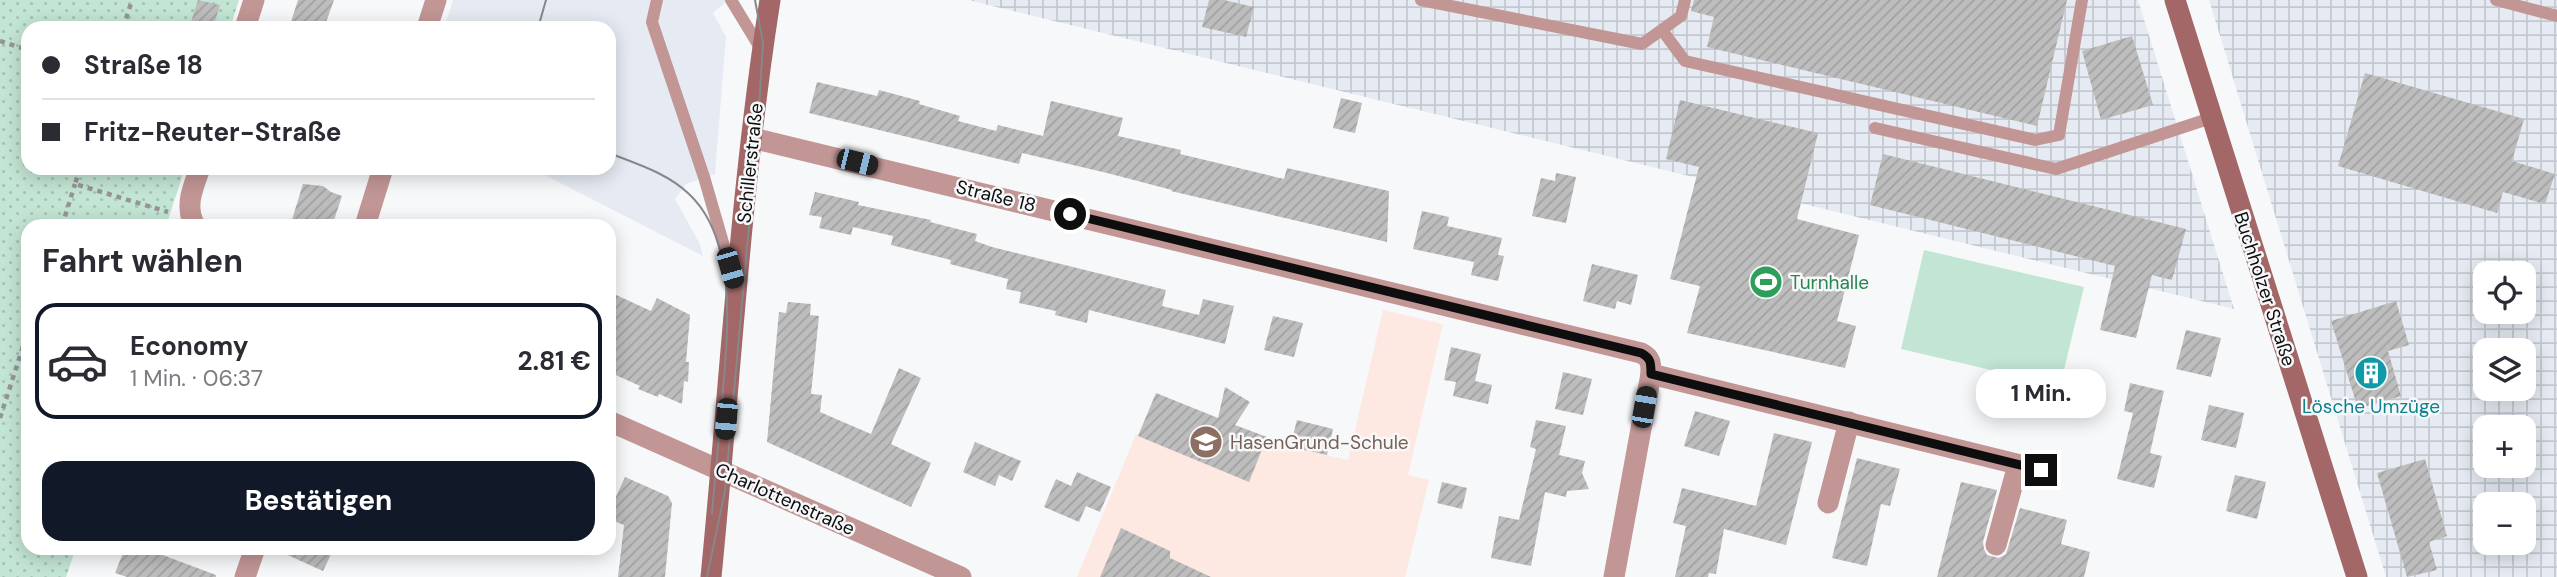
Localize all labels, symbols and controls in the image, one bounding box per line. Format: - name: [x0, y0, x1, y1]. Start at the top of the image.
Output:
- text: Straße 18: [84, 48, 203, 82]
- street label: Schillerstraße: [731, 102, 769, 224]
- text: Fritz-Reuter-Straße: [84, 115, 342, 149]
- car: [835, 147, 880, 177]
- street label: Straße 18: [953, 174, 1039, 218]
- route start: [1054, 198, 1086, 230]
- street label: Buchholzer Straße: [2228, 209, 2302, 369]
- text: Fahrt wählen: [42, 240, 243, 282]
- car: [715, 245, 746, 291]
- map controls: [2473, 261, 2536, 555]
- button: locate: [2473, 261, 2536, 324]
- sports icon: Turnhalle: [1747, 263, 1785, 301]
- place label: Turnhalle: [1790, 270, 1869, 295]
- text: Economy: [130, 329, 248, 363]
- icon: car: [46, 330, 109, 393]
- button: layers: [2473, 338, 2536, 401]
- text: 2.81 €: [517, 344, 591, 378]
- building icon: Lösche Umzüge: [2352, 354, 2390, 392]
- text: 1 Min. · 06:37: [130, 363, 263, 393]
- callout: 1 Min.: [1976, 368, 2106, 418]
- text: 1 Min.: [2011, 378, 2071, 408]
- car: [1631, 384, 1658, 430]
- place label: Lösche Umzüge: [2302, 394, 2440, 419]
- car: [714, 397, 739, 441]
- button: +: [2473, 415, 2536, 478]
- school or university icon: HasenGrund-Schule: [1187, 423, 1225, 461]
- place label: HasenGrund-Schule: [1230, 430, 1409, 455]
- route end: [2025, 454, 2057, 486]
- street label: Charlottenstraße: [711, 457, 859, 541]
- button: Bestätigen: [42, 461, 595, 541]
- button: −: [2473, 492, 2536, 555]

